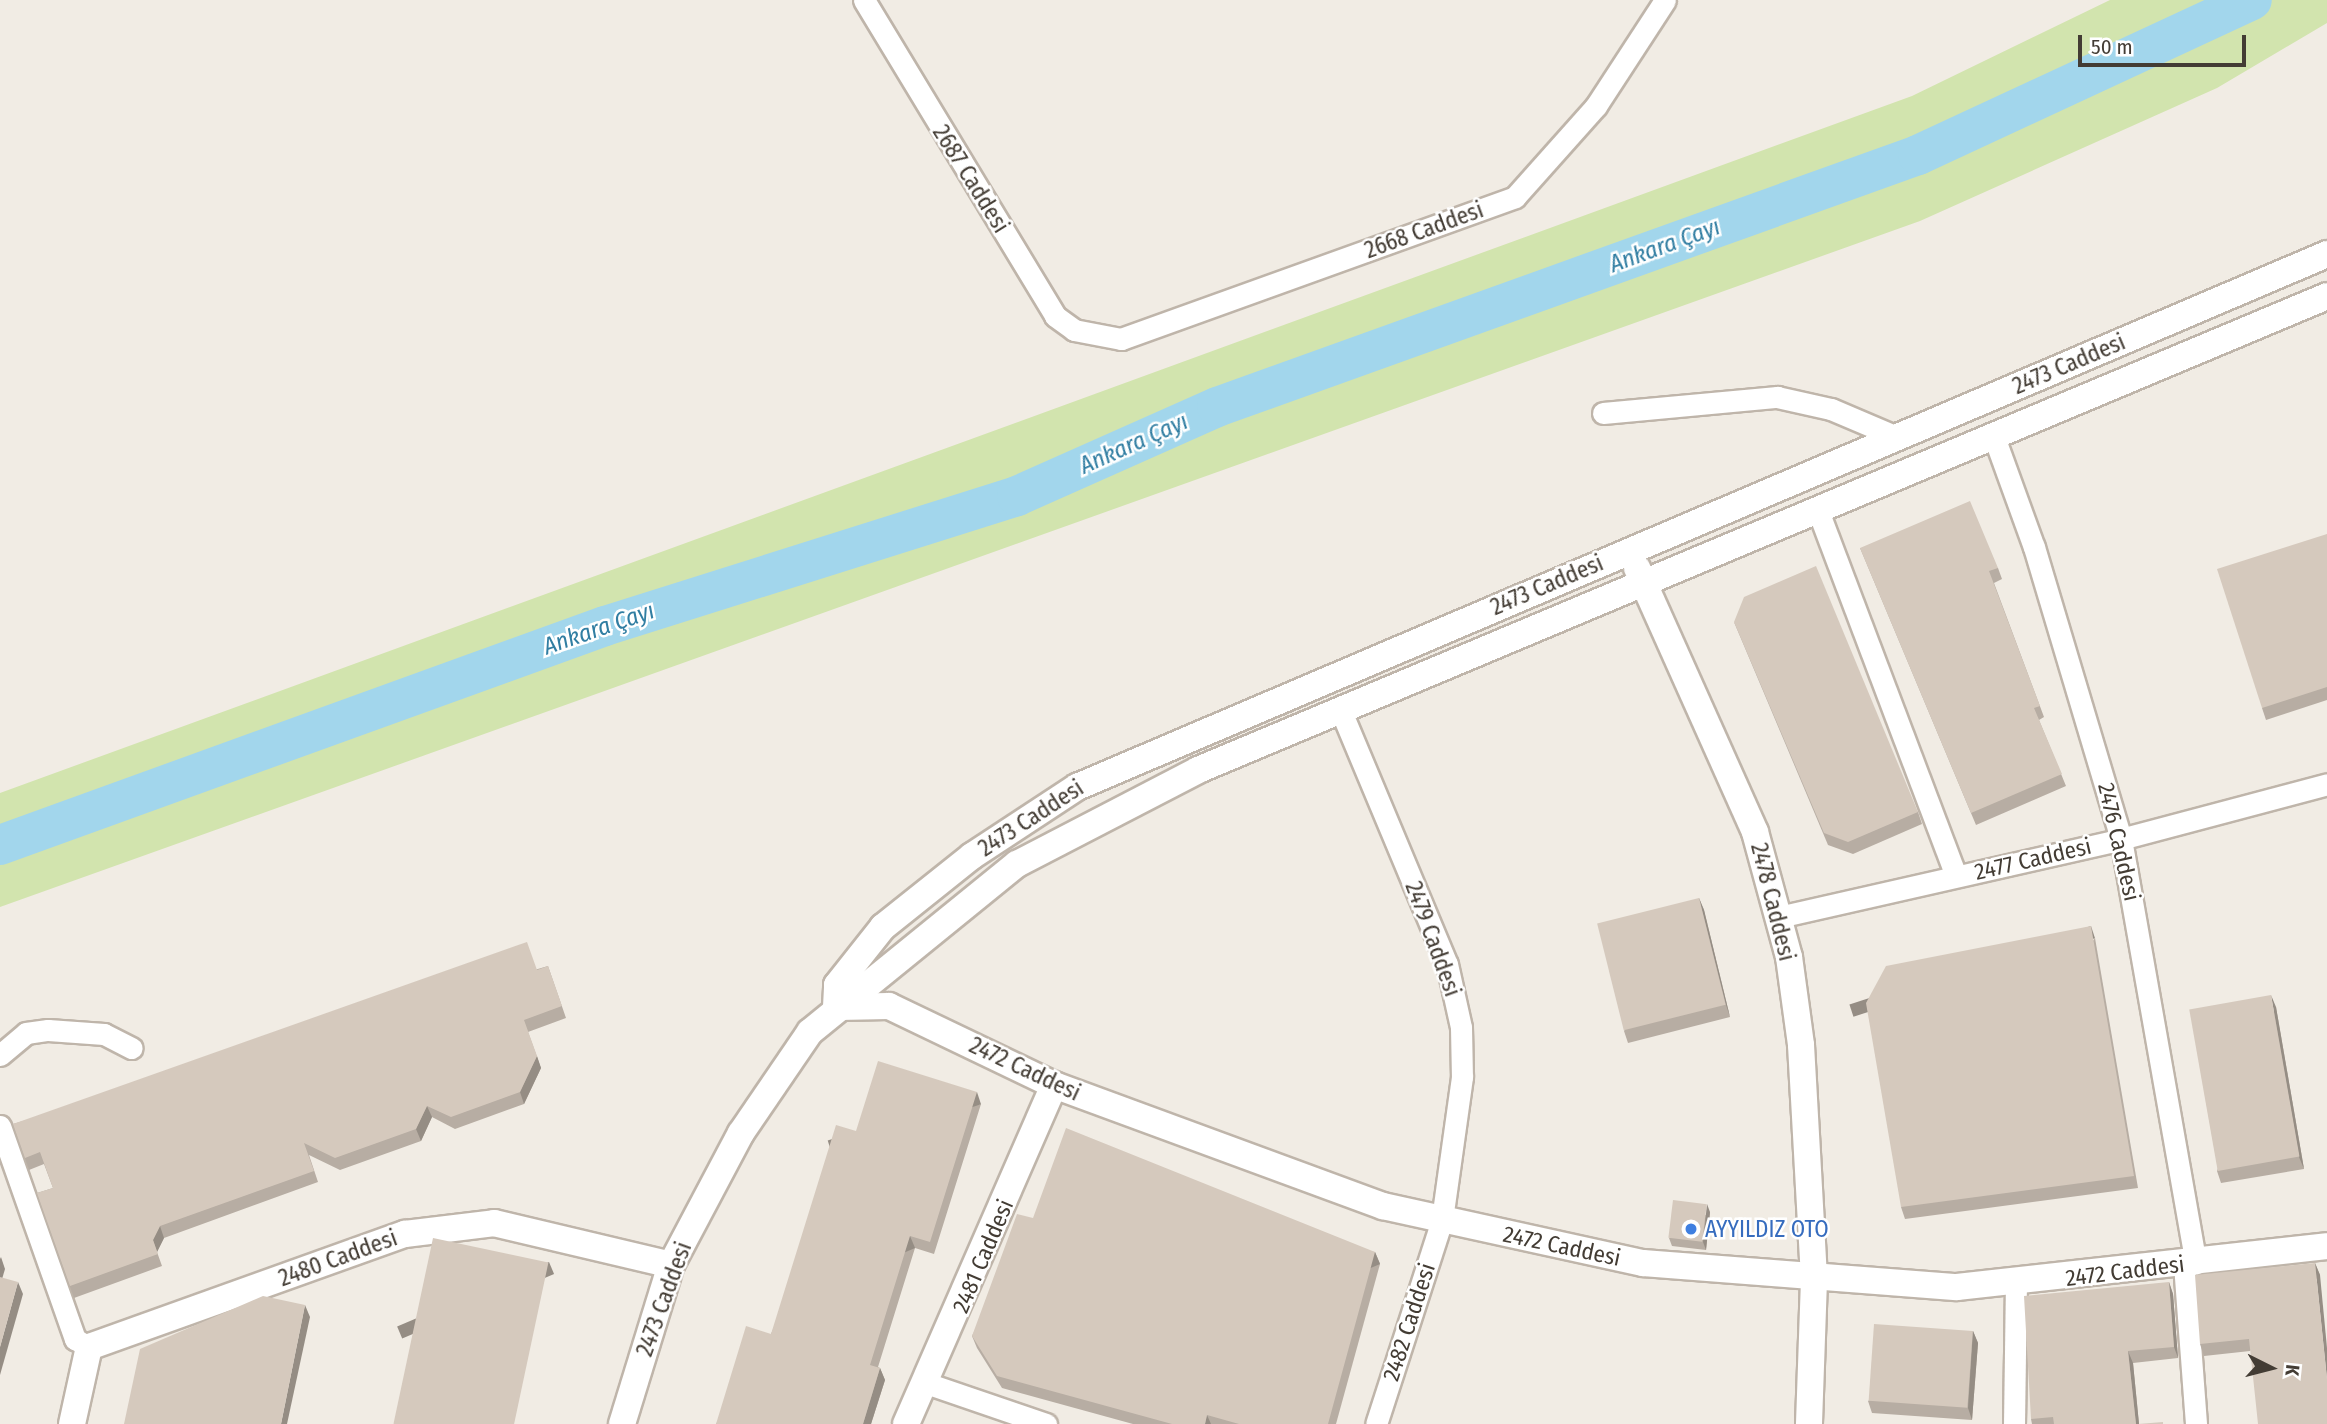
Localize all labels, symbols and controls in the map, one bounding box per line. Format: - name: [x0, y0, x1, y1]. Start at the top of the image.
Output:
- scale bar: [2082, 21, 2250, 65]
- text: 50 m: [2091, 34, 2133, 60]
- street label: 2687 Caddesi: [927, 120, 1015, 238]
- street label: 2668 Caddesi: [1361, 196, 1487, 264]
- water label: Ankara Çayı: [1606, 213, 1724, 279]
- street label: 2473 Caddesi: [2009, 328, 2129, 400]
- water label: Ankara Çayı: [1075, 407, 1193, 481]
- street label: 2473 Caddesi: [1487, 549, 1607, 621]
- water label: Ankara Çayı: [540, 597, 658, 661]
- street label: 2473 Caddesi: [973, 774, 1089, 862]
- street label: 2476 Caddesi: [2092, 780, 2146, 904]
- street label: 2477 Caddesi: [1972, 832, 2094, 886]
- street label: 2478 Caddesi: [1745, 840, 1801, 964]
- street label: 2479 Caddesi: [1399, 878, 1467, 1000]
- street label: 2472 Caddesi: [965, 1031, 1085, 1107]
- street label: 2481 Caddesi: [947, 1195, 1019, 1317]
- place label: AYYILDIZ OTO: [1705, 1215, 1829, 1243]
- street label: 2472 Caddesi: [1501, 1220, 1623, 1272]
- marker: AYYILDIZ OTO: [1683, 1221, 1699, 1237]
- street label: 2480 Caddesi: [275, 1224, 401, 1292]
- street label: 2473 Caddesi: [631, 1238, 697, 1360]
- street label: 2472 Caddesi: [2064, 1250, 2186, 1292]
- street label: 2482 Caddesi: [1377, 1260, 1441, 1384]
- north arrow: [2236, 1333, 2306, 1403]
- text: K: [2280, 1364, 2304, 1377]

